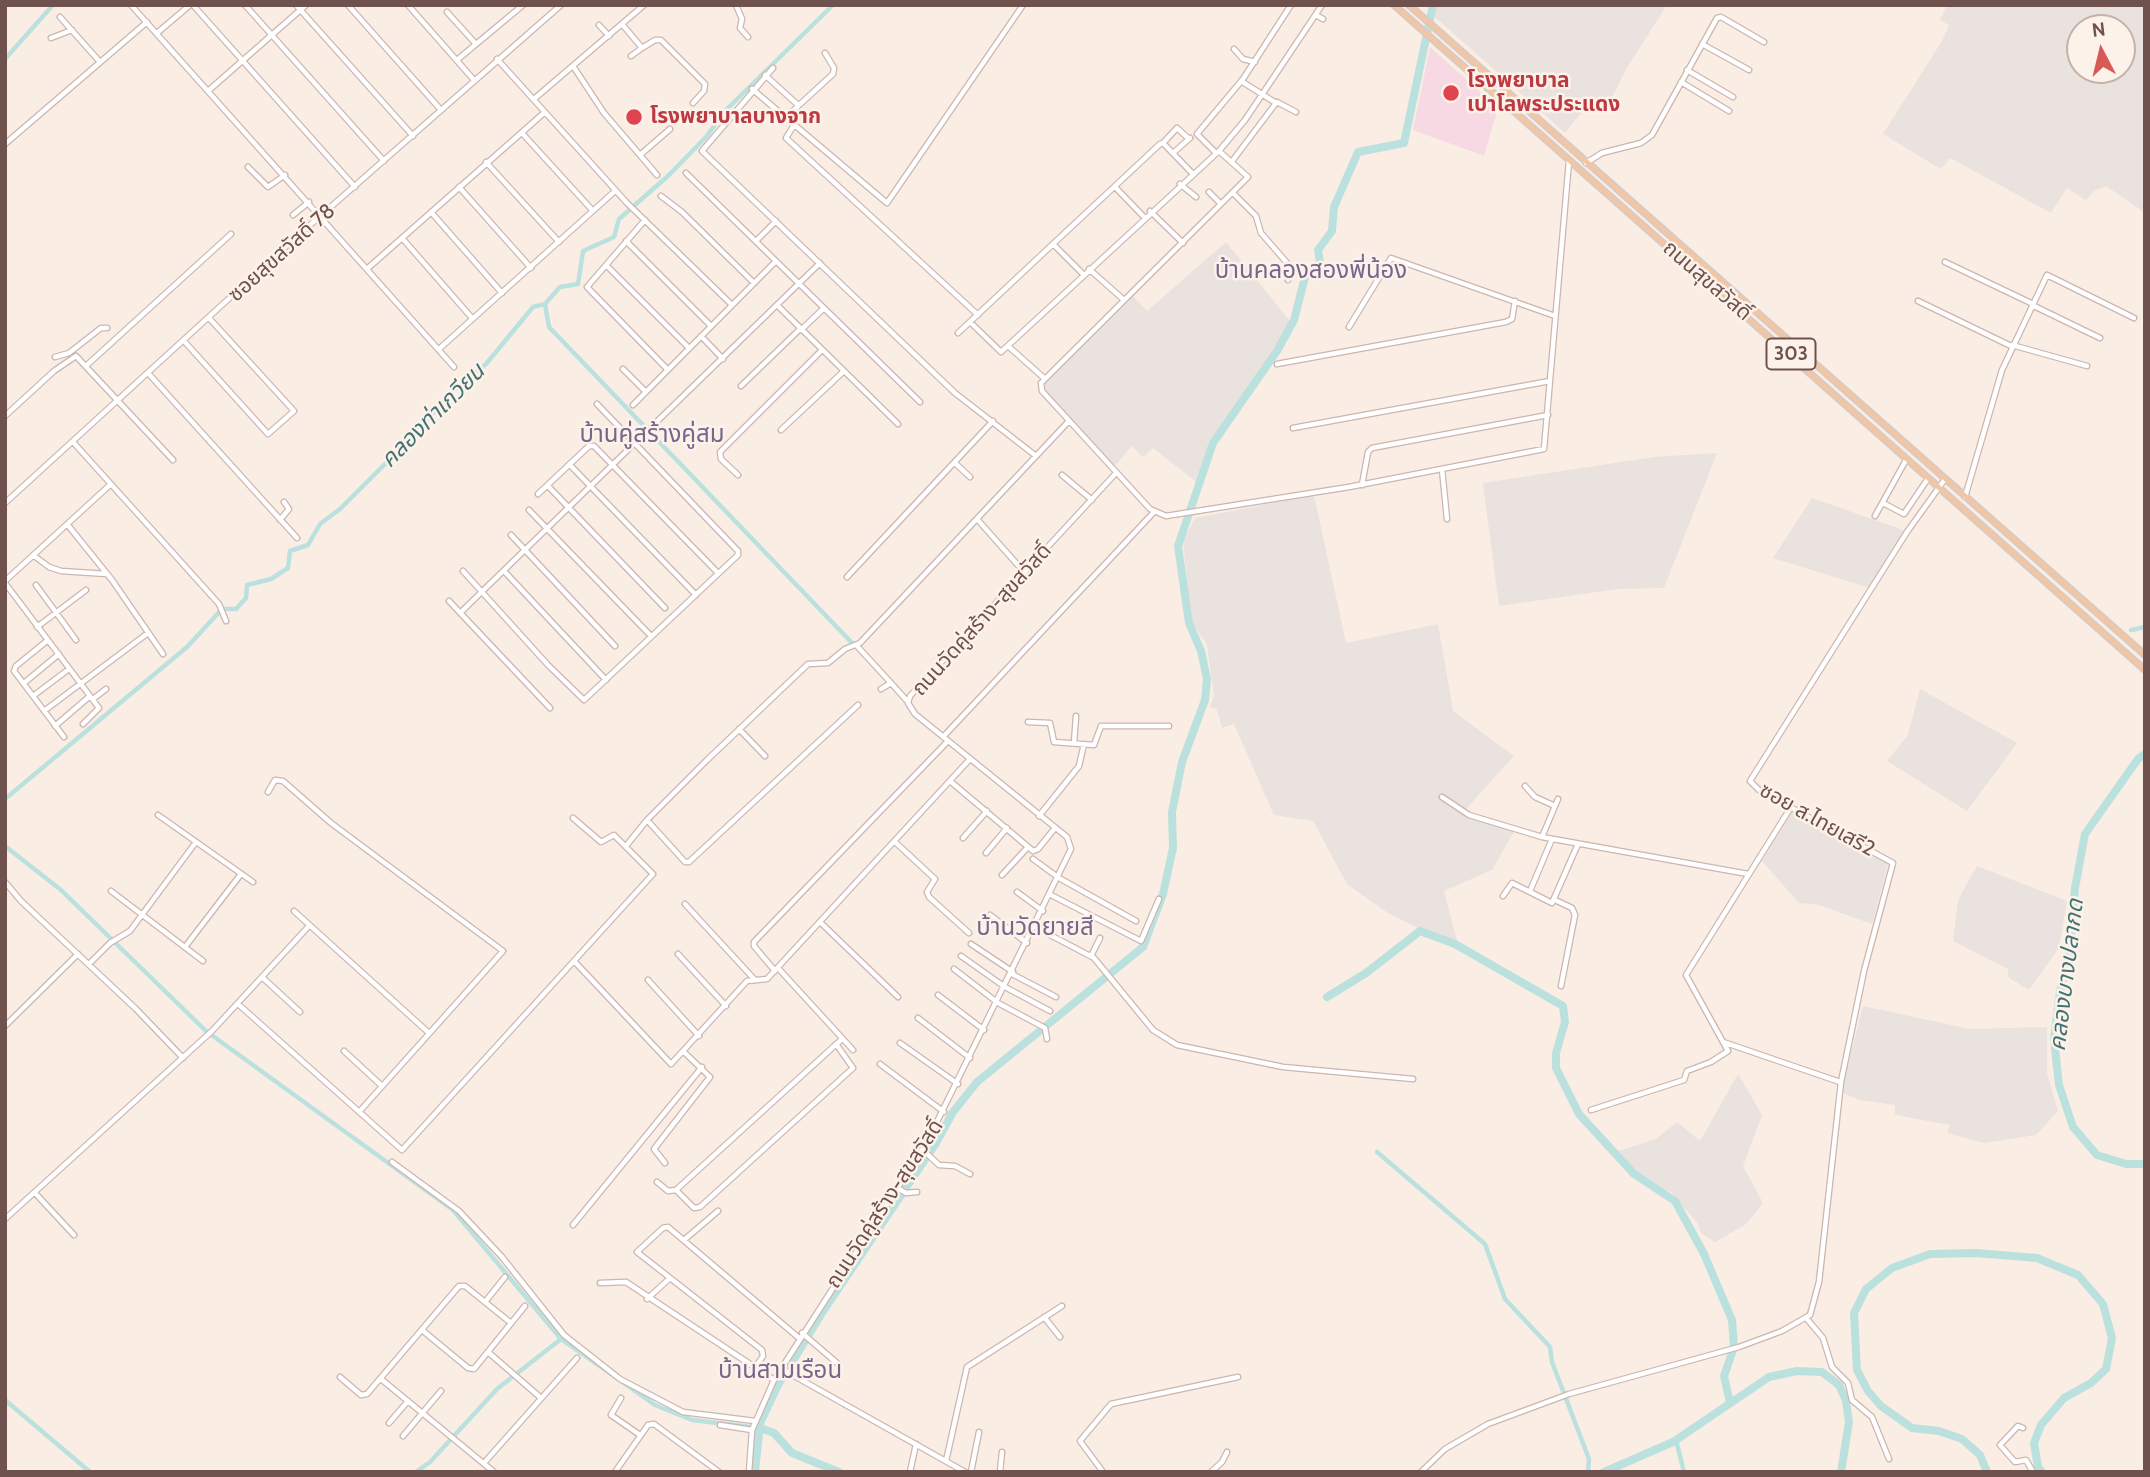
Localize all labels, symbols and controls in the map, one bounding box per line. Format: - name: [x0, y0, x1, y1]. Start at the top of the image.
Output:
- north arrow: [2066, 14, 2136, 84]
- text: N: [2091, 17, 2107, 42]
- place label: โรงพยาบาล เปาโลพระประแดง: [1467, 68, 1620, 118]
- marker: โรงพยาบาล เปาโลพระประแดง: [1441, 83, 1461, 103]
- place label: โรงพยาบาลบางจาก: [650, 104, 821, 130]
- marker: โรงพยาบาลบางจาก: [624, 107, 644, 127]
- street label: ซอยสุขสวัสดิ์ 78: [223, 198, 341, 308]
- street label: ถนนสุขสวัสดิ์: [1658, 236, 1756, 326]
- district label: บ้านคลองสองพี่น้อง: [1215, 257, 1407, 285]
- road number: 303: [1766, 338, 1816, 370]
- water label: คลองท่าเกวียน: [375, 358, 491, 474]
- district label: บ้านคู่สร้างคู่สม: [580, 421, 724, 449]
- street label: ถนนวัดคู่สร้าง-สุขสวัสดิ์: [907, 539, 1057, 701]
- street label: ซอย ส.ไทยเสรี2: [1755, 778, 1879, 862]
- water label: คลองบางปลากด: [2044, 898, 2090, 1052]
- district label: บ้านวัดยายสี: [976, 914, 1094, 942]
- street label: ถนนวัดคู่สร้าง-สุขสวัสดิ์: [821, 1115, 949, 1293]
- district label: บ้านสามเรือน: [718, 1357, 842, 1385]

